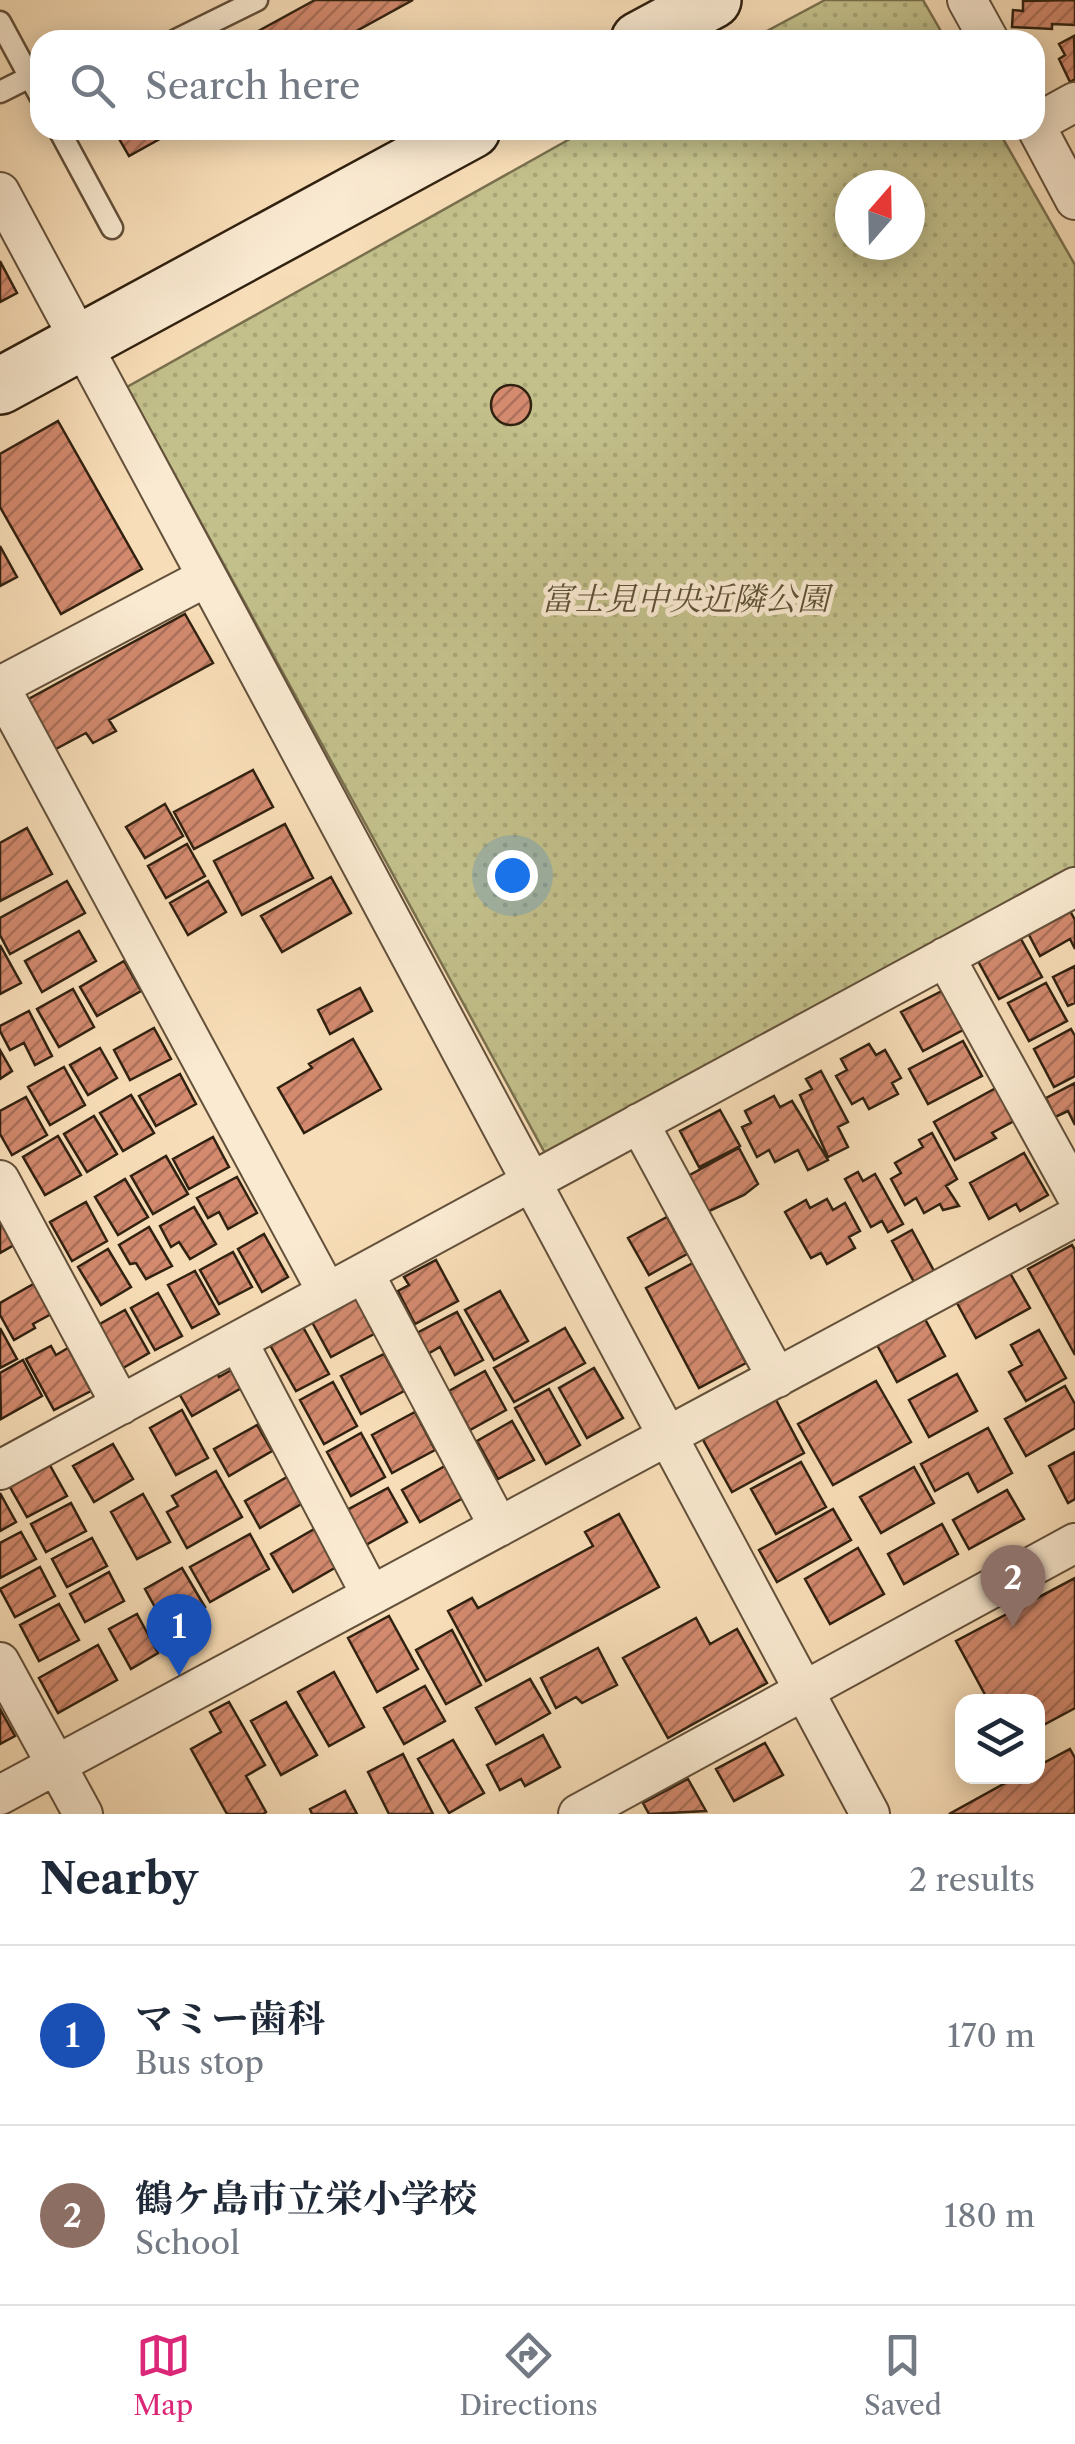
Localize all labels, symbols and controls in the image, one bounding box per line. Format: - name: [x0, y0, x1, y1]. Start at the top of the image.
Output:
- search box: [30, 30, 1045, 140]
- icon: search: [65, 58, 120, 113]
- text: Search here: [145, 62, 360, 109]
- north arrow: [835, 170, 925, 260]
- park label: 富士見中央近隣公園: [541, 579, 834, 618]
- your location: [487, 850, 538, 901]
- pin: 2: [980, 1544, 1046, 1627]
- pin: 1: [146, 1594, 212, 1676]
- map controls: [955, 1694, 1045, 1784]
- button: layers: [955, 1694, 1045, 1784]
- text: Nearby: [40, 1853, 198, 1905]
- text: 2 results: [909, 1860, 1035, 1899]
- text: マミー歯科: [135, 1995, 325, 2042]
- text: 1: [65, 2016, 80, 2055]
- text: 170 m: [947, 2016, 1035, 2055]
- text: Bus stop: [135, 2043, 264, 2082]
- text: 鶴ケ島市立栄小学校: [135, 2175, 477, 2222]
- text: 2: [63, 2196, 82, 2235]
- text: 180 m: [944, 2196, 1035, 2235]
- text: School: [135, 2223, 240, 2262]
- tab: Map: [133, 2328, 193, 2422]
- tab: Directions: [459, 2328, 598, 2422]
- tab: Saved: [864, 2328, 942, 2422]

